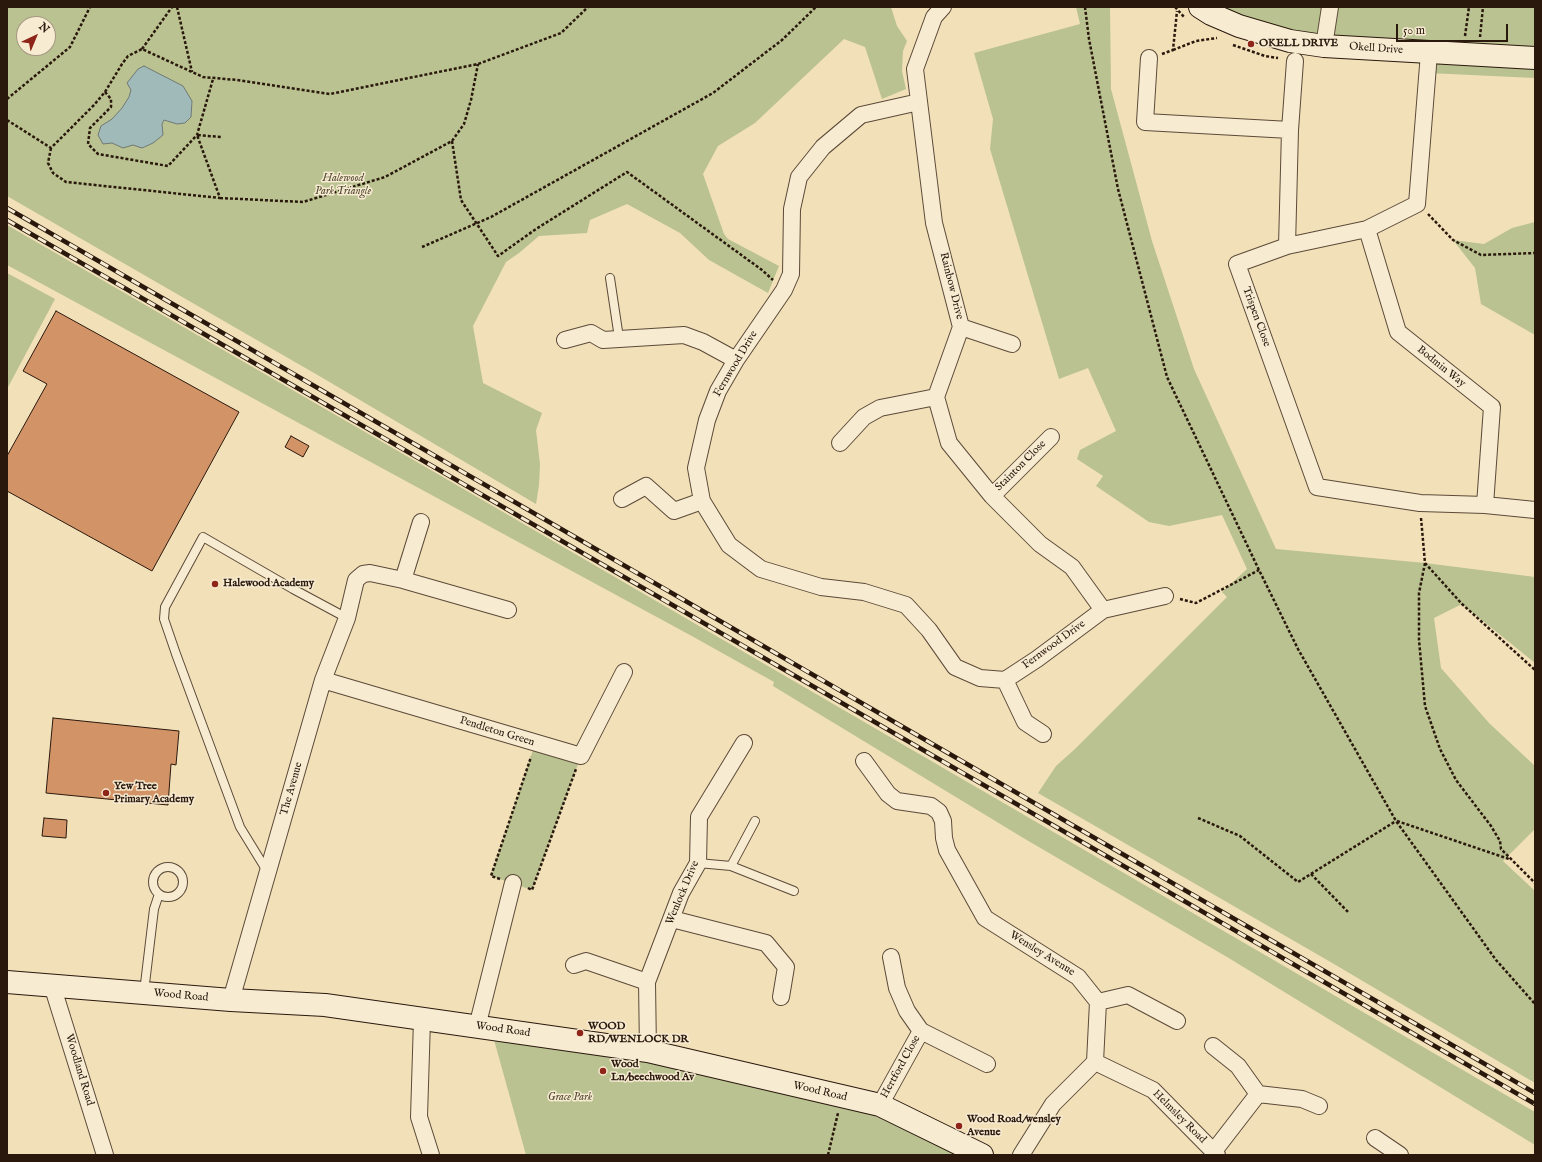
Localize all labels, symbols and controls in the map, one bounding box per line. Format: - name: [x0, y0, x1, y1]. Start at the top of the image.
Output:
- north arrow: [16, 16, 56, 56]
- scale bar: [1398, 16, 1510, 42]
- text: N: [35, 20, 52, 36]
- text: 50 m: [1403, 23, 1425, 38]
- place label: OKELL DRIVE: [1259, 37, 1338, 51]
- marker: OKELL DRIVE: [1246, 39, 1256, 49]
- street label: Okell Drive: [1349, 41, 1403, 57]
- park label: Halewood Park Triangle: [315, 172, 371, 198]
- street label: Rainbow Drive: [936, 251, 966, 321]
- street label: Trispen Close: [1239, 285, 1273, 349]
- street label: Fernwood Drive: [711, 329, 761, 399]
- street label: Bodmin Way: [1414, 343, 1468, 391]
- street label: Stainton Close: [993, 438, 1049, 494]
- place label: Halewood Academy: [223, 577, 314, 591]
- marker: Halewood Academy: [210, 579, 220, 589]
- street label: Fernwood Drive: [1020, 618, 1088, 672]
- street label: Pendleton Green: [458, 714, 536, 750]
- street label: The Avenue: [278, 761, 306, 817]
- place label: Yew Tree Primary Academy: [114, 780, 194, 806]
- marker: Yew Tree Primary Academy: [101, 788, 111, 798]
- street label: Wenlock Drive: [664, 859, 702, 927]
- street label: Wensley Avenue: [1007, 929, 1077, 979]
- street label: Wood Road: [153, 987, 209, 1005]
- street label: Wood Road: [475, 1020, 531, 1040]
- place label: WOOD RD/WENLOCK DR: [588, 1020, 689, 1046]
- marker: WOOD RD/WENLOCK DR: [575, 1028, 585, 1038]
- street label: Woodland Road: [62, 1033, 96, 1107]
- street label: Hertford Close: [878, 1033, 924, 1101]
- place label: Wood Ln/beechwood Av: [611, 1058, 694, 1084]
- marker: Wood Ln/beechwood Av: [598, 1066, 608, 1076]
- street label: Wood Road: [792, 1079, 848, 1105]
- street label: Helmsley Road: [1149, 1087, 1209, 1147]
- park label: Grace Park: [548, 1091, 592, 1105]
- place label: Wood Road/wensley Avenue: [967, 1113, 1061, 1139]
- marker: Wood Road/wensley Avenue: [954, 1121, 964, 1131]

